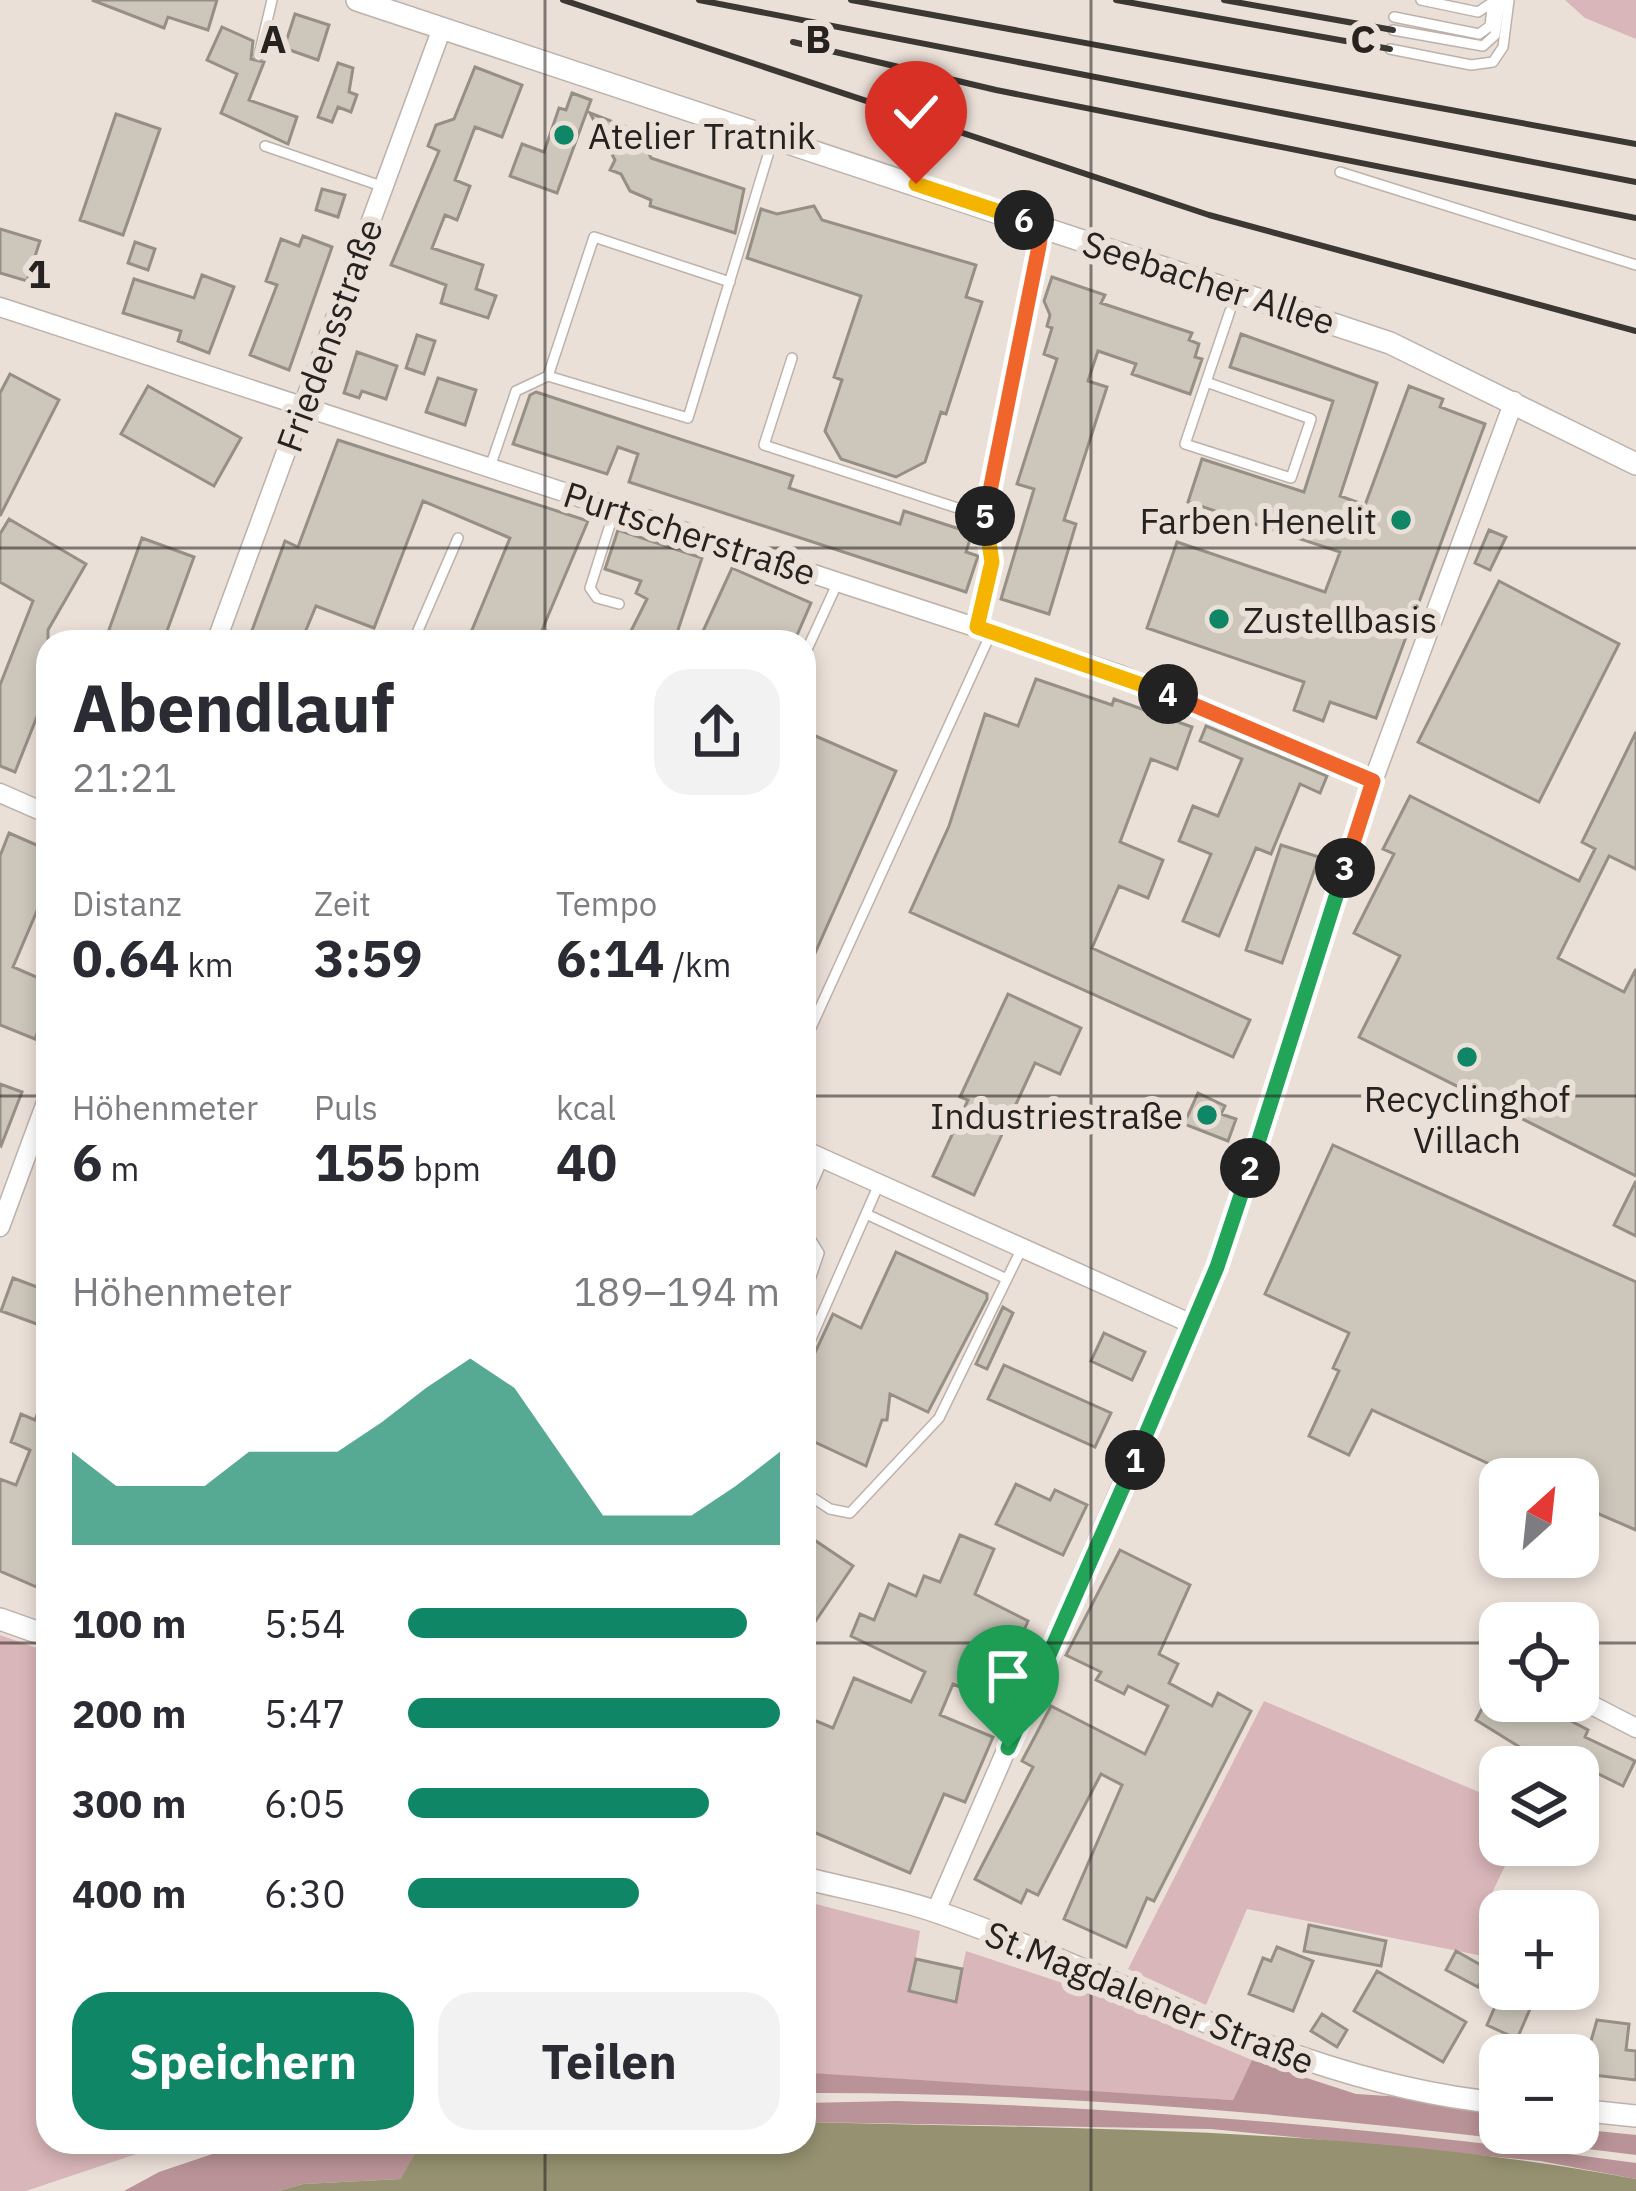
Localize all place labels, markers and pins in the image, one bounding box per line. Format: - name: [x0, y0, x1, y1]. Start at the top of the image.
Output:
- pin: [865, 61, 967, 184]
- place label: Atelier Tratnik: [588, 112, 816, 159]
- marker: Atelier Tratnik: [551, 122, 577, 148]
- pin: 6: [994, 190, 1054, 250]
- pin: 5: [955, 486, 1015, 546]
- place label: Farben Henelit: [1139, 497, 1377, 544]
- marker: Farben Henelit: [1388, 507, 1414, 533]
- place label: Zustellbasis: [1243, 596, 1437, 643]
- marker: Zustellbasis: [1206, 606, 1232, 632]
- pin: 4: [1138, 664, 1198, 724]
- pin: 3: [1315, 838, 1375, 898]
- marker: Recyclinghof Villach: [1454, 1044, 1480, 1070]
- place label: Recyclinghof Villach: [1364, 1075, 1570, 1163]
- place label: Industriestraße: [930, 1092, 1183, 1139]
- marker: Industriestraße: [1194, 1102, 1220, 1128]
- pin: 2: [1220, 1138, 1280, 1198]
- pin: 1: [1105, 1430, 1165, 1490]
- pin: [957, 1625, 1059, 1748]

